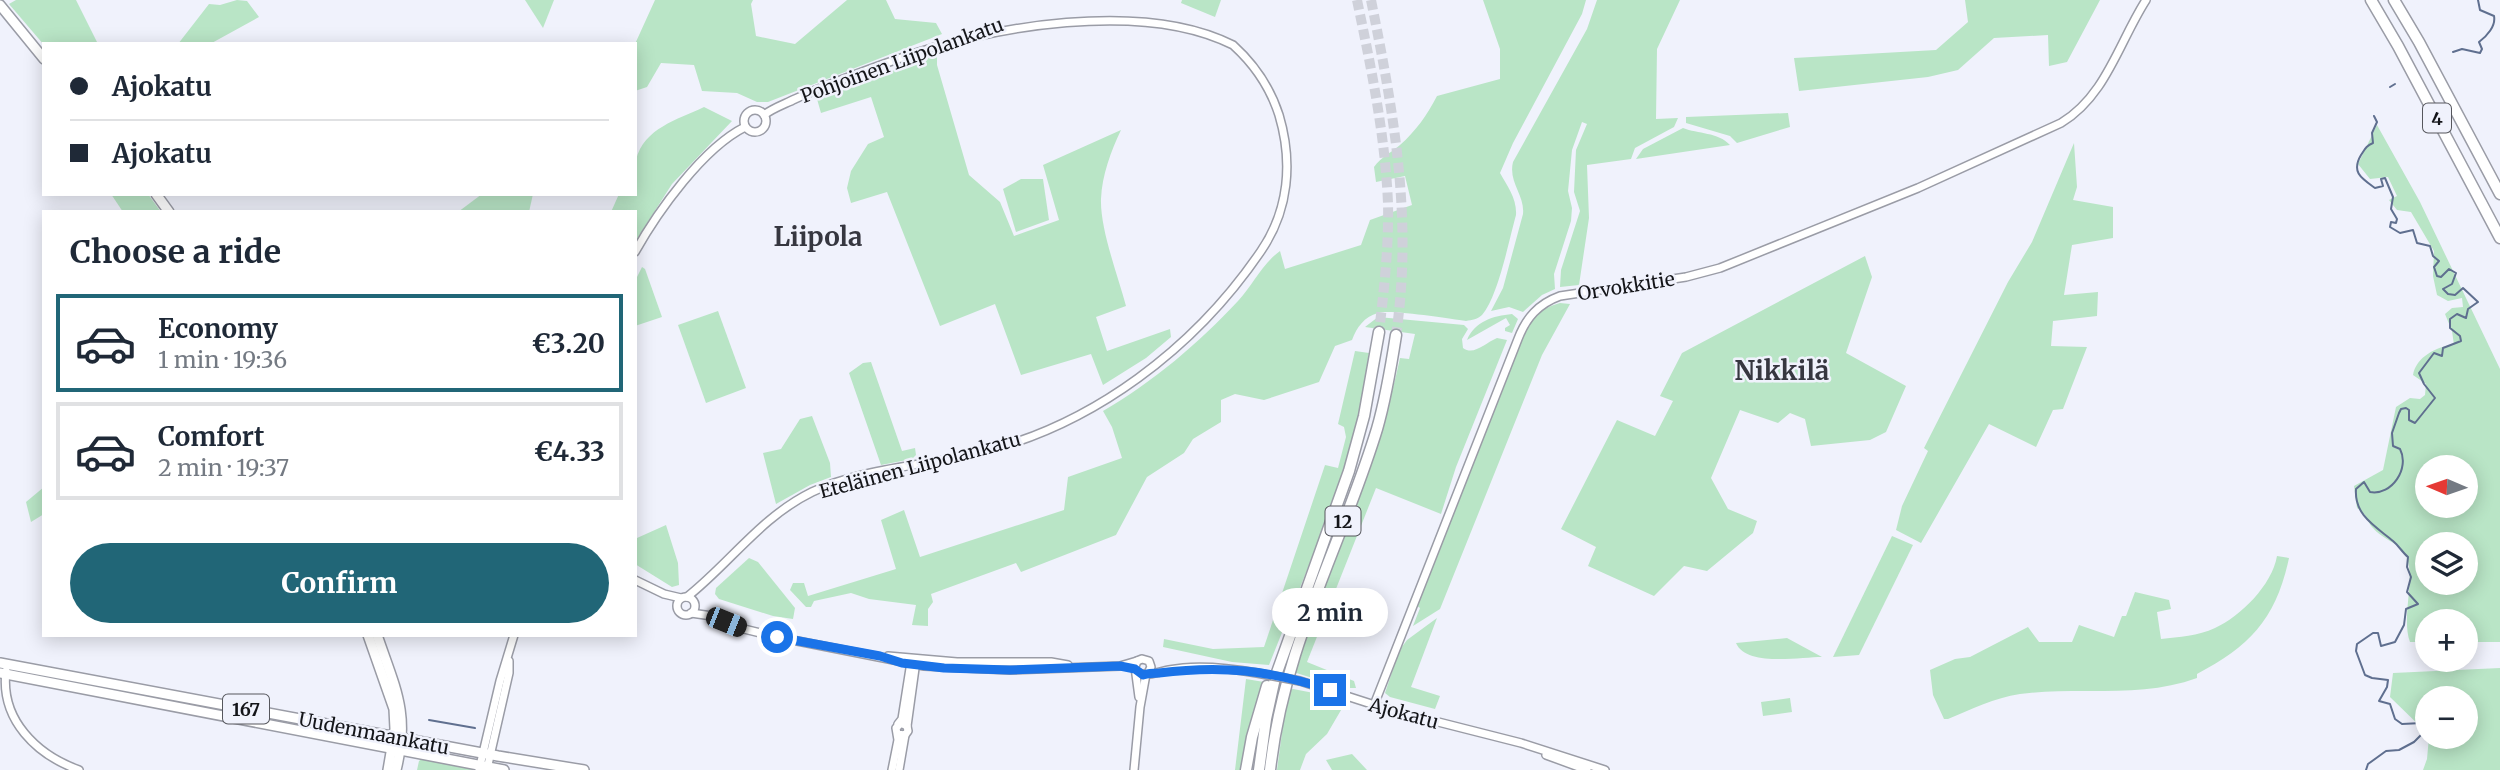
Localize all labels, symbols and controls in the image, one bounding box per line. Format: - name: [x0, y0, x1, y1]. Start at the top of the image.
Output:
- street label: Pohjoinen Liipolankatu: [797, 12, 1007, 108]
- text: Ajokatu: [112, 70, 212, 103]
- road number: 4: [2423, 104, 2451, 132]
- text: Ajokatu: [112, 137, 212, 170]
- district label: Liipola: [774, 220, 862, 253]
- text: Choose a ride: [70, 232, 281, 272]
- street label: Orvokkitie: [1576, 266, 1676, 306]
- icon: car: [74, 312, 137, 375]
- text: Economy: [158, 312, 278, 345]
- text: €3.20: [532, 327, 605, 360]
- text: 1 min · 19:36: [158, 345, 287, 374]
- district label: Nikkilä: [1735, 354, 1829, 387]
- icon: car: [74, 420, 137, 483]
- text: Comfort: [158, 420, 264, 453]
- street label: Eteläinen Liipolankatu: [817, 427, 1023, 503]
- text: €4.33: [534, 435, 605, 468]
- text: 2 min · 19:37: [158, 453, 289, 482]
- north arrow: [2415, 455, 2478, 518]
- map controls: [2415, 455, 2478, 749]
- road number: 12: [1326, 506, 1360, 536]
- button: layers: [2415, 532, 2478, 595]
- button: Confirm: [70, 543, 609, 623]
- callout: 2 min: [1272, 588, 1388, 638]
- text: 2 min: [1297, 598, 1363, 627]
- car: [703, 604, 750, 640]
- button: +: [2415, 609, 2478, 672]
- route start: [761, 621, 793, 653]
- route end: [1314, 674, 1346, 706]
- button: −: [2415, 686, 2478, 749]
- street label: Ajokatu: [1366, 692, 1442, 734]
- road number: 167: [223, 694, 269, 724]
- street label: Uudenmaankatu: [297, 707, 451, 759]

